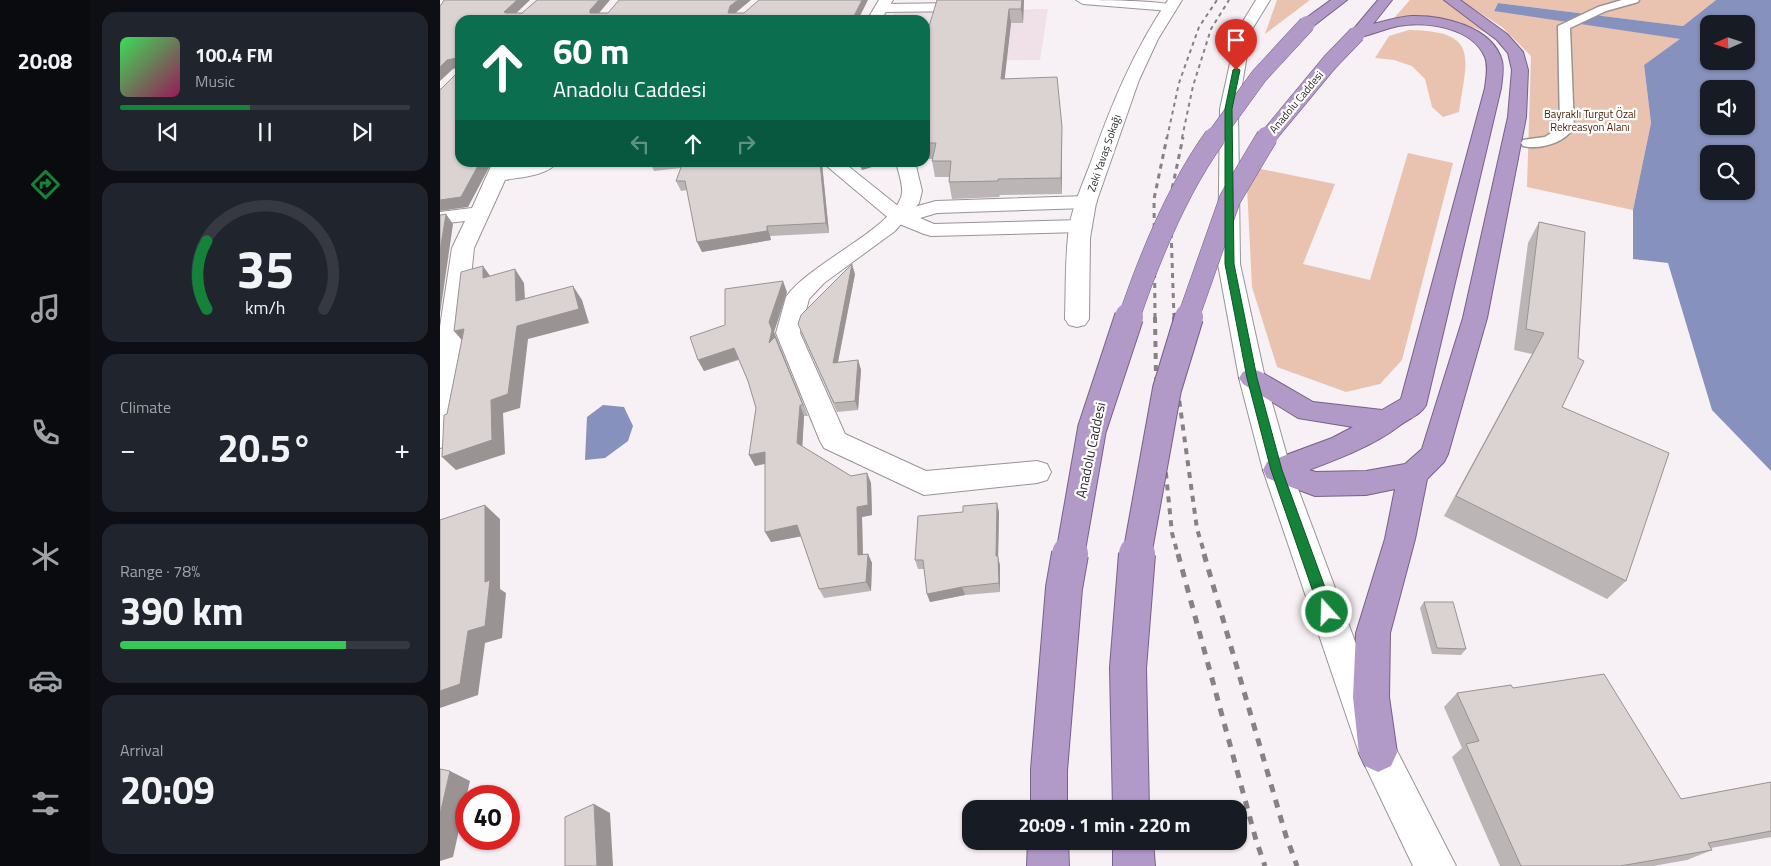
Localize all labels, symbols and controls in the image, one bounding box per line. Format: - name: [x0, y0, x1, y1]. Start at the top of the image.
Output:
- north arrow: [1700, 15, 1755, 70]
- map controls: [1700, 15, 1755, 200]
- pin: [1215, 19, 1257, 70]
- text: 60 m: [553, 24, 629, 78]
- icon: arrive: [1222, 26, 1250, 54]
- icon: ahead: [470, 35, 535, 100]
- text: 100.4 FM: [195, 40, 273, 69]
- text: 20:08: [18, 44, 72, 78]
- street label: Anadolu Caddesi: [1265, 68, 1327, 136]
- text: Music: [195, 69, 235, 93]
- text: Anadolu Caddesi: [553, 72, 706, 106]
- button: sound: [1700, 80, 1755, 135]
- park label: Bayraklı Turgut Özal Rekreasyon Alanı: [1544, 106, 1636, 135]
- street label: Zeki Yavaş Sokağı: [1083, 112, 1125, 194]
- icon: previous: [154, 118, 182, 146]
- icon: pause: [251, 118, 279, 146]
- icon: next: [348, 118, 376, 146]
- icon: left: [626, 130, 654, 158]
- icon: ahead: [679, 130, 707, 158]
- icon: right: [732, 130, 760, 158]
- button: search: [1700, 145, 1755, 200]
- icon: directions: [28, 167, 63, 202]
- text: 35: [236, 229, 294, 308]
- icon: music: [28, 291, 63, 326]
- text: km/h: [245, 294, 285, 321]
- text: Climate: [120, 395, 171, 419]
- street label: Anadolu Caddesi: [1070, 400, 1110, 500]
- icon: phone: [28, 415, 63, 450]
- text: 20.5°: [218, 419, 312, 477]
- text: −: [120, 427, 136, 470]
- text: +: [394, 427, 410, 470]
- icon: climate: [28, 539, 63, 574]
- text: Range · 78%: [120, 559, 200, 583]
- text: 390 km: [120, 582, 244, 640]
- position arrow: [1300, 585, 1352, 637]
- icon: car: [28, 663, 63, 698]
- text: Arrival: [120, 738, 163, 762]
- text: 20:09: [120, 761, 215, 819]
- speed limit sign: 40: [455, 785, 520, 850]
- icon: filters: [28, 786, 63, 821]
- text: 20:09 · 1 min · 220 m: [1018, 810, 1191, 839]

